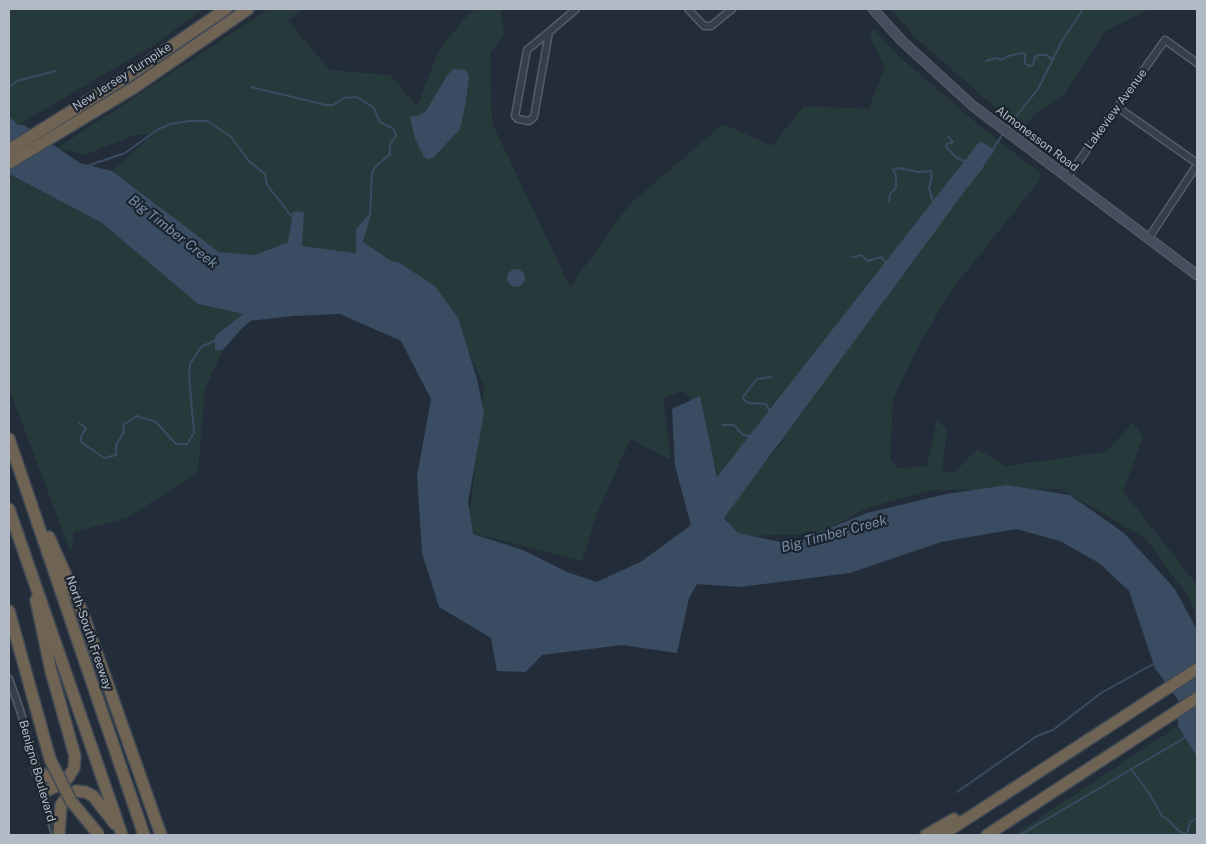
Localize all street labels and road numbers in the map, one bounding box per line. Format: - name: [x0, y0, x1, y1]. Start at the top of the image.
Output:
- street label: New Jersey Turnpike: [70, 40, 174, 114]
- street label: Lakeview Avenue: [1082, 66, 1150, 152]
- street label: Almonesson Road: [993, 103, 1081, 175]
- street label: North-South Freeway: [63, 574, 115, 692]
- street label: Benigno Boulevard: [16, 719, 58, 823]

